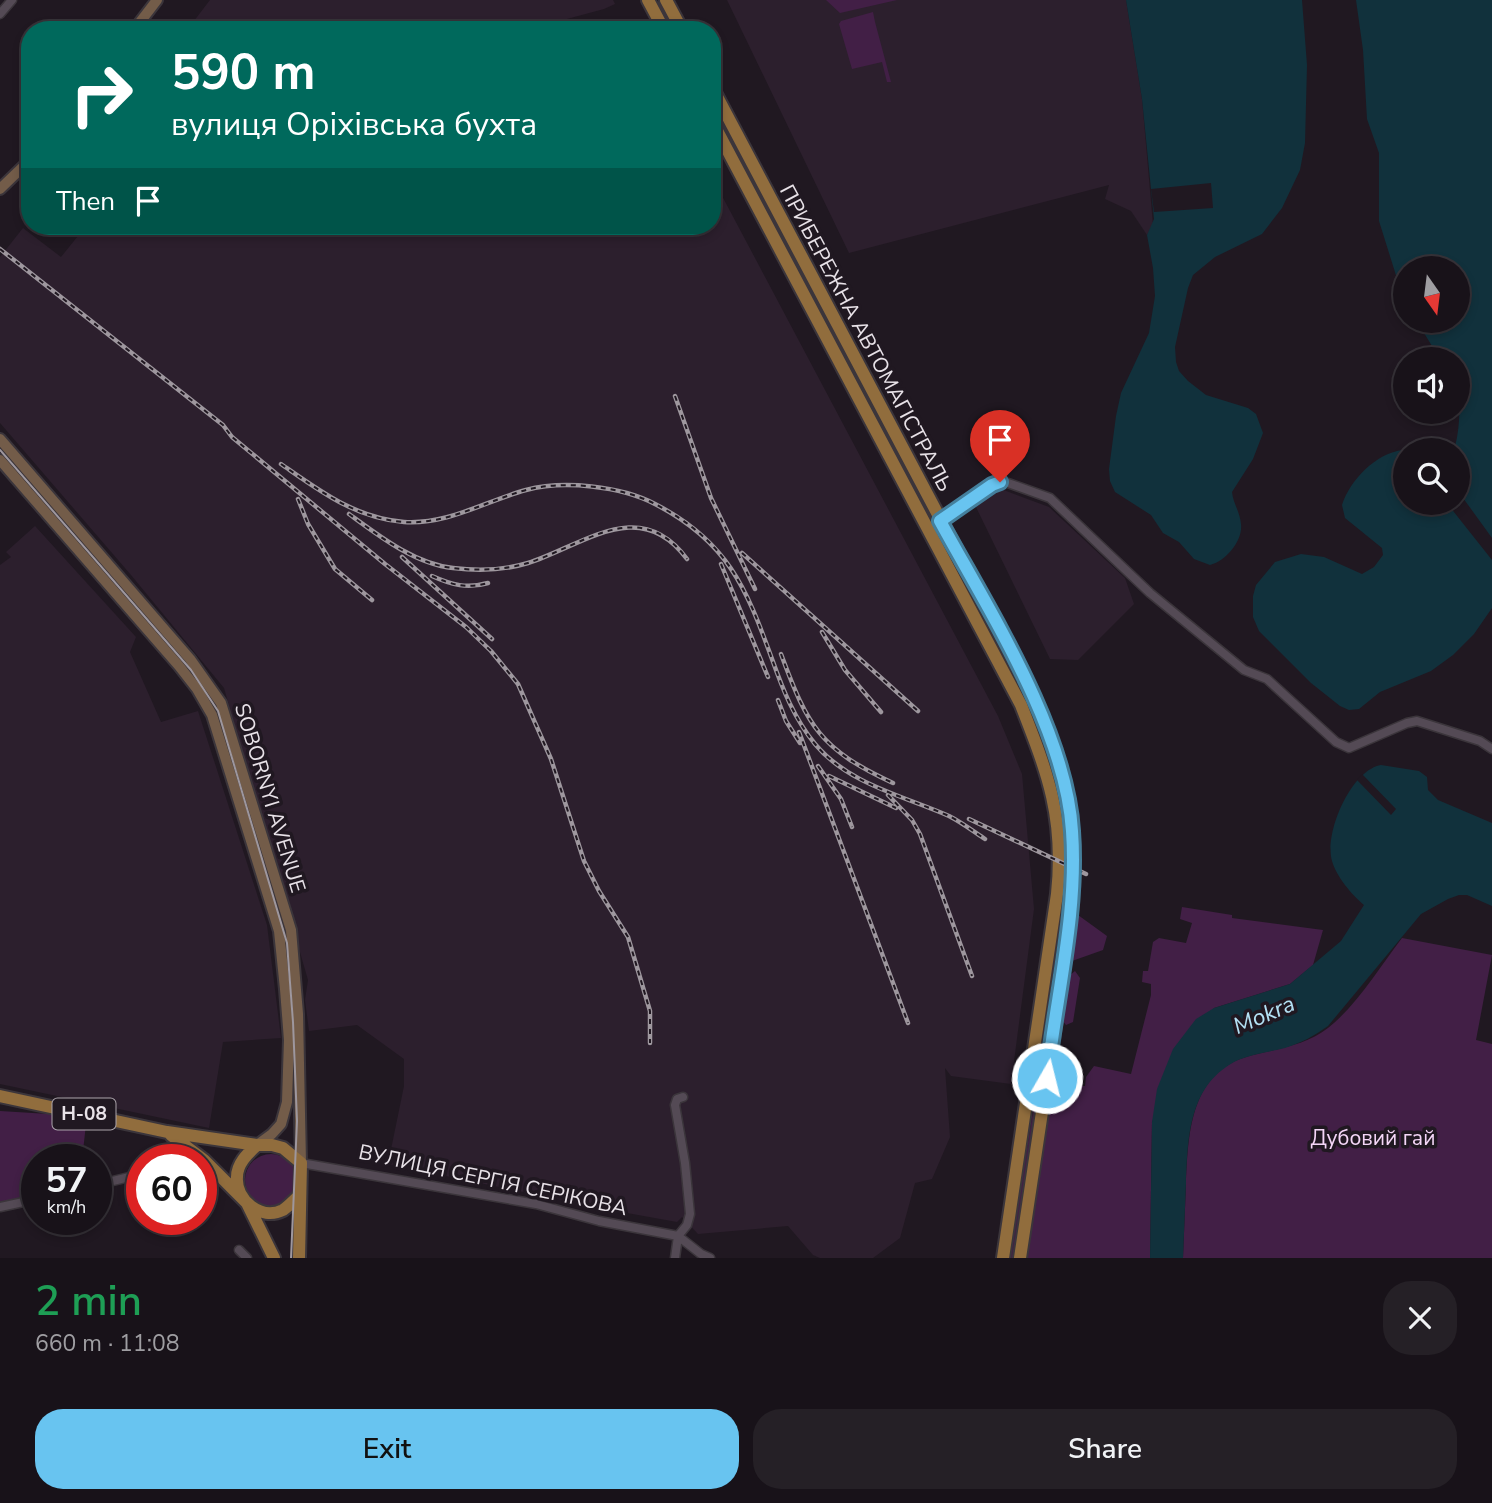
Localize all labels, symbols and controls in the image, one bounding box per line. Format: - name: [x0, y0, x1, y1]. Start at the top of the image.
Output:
- text: 590 m: [171, 39, 315, 106]
- icon: right: [56, 49, 147, 140]
- text: вулиця Оріхівська бухта: [171, 103, 537, 146]
- street label: ПРИБЕРЕЖНА АВТОМАГІСТРАЛЬ: [773, 180, 959, 496]
- icon: arrive: [129, 182, 167, 220]
- text: Then: [56, 184, 115, 219]
- north arrow: [1393, 256, 1470, 332]
- map controls: [1393, 256, 1470, 515]
- button: sound: [1393, 347, 1470, 424]
- pin: [970, 410, 1030, 482]
- icon: arrive: [981, 421, 1019, 459]
- button: search: [1393, 438, 1470, 515]
- street label: SOBORNYI AVENUE: [228, 700, 312, 896]
- water label: Mokra: [1228, 988, 1300, 1042]
- position arrow: [1010, 1041, 1084, 1115]
- road number: Н-08: [52, 1098, 116, 1130]
- park label: Дубовий гай: [1311, 1124, 1435, 1152]
- street label: ВУЛИЦЯ СЕРГІЯ СЕРІКОВА: [356, 1138, 630, 1222]
- speed limit sign: 60: [126, 1144, 217, 1235]
- text: 57: [45, 1157, 88, 1204]
- text: km/h: [47, 1195, 86, 1219]
- text: 2 min: [35, 1273, 142, 1330]
- button: close: [1383, 1281, 1457, 1355]
- text: 660 m · 11:08: [35, 1328, 180, 1359]
- button: Exit: [35, 1409, 739, 1489]
- button: Share: [753, 1409, 1457, 1489]

